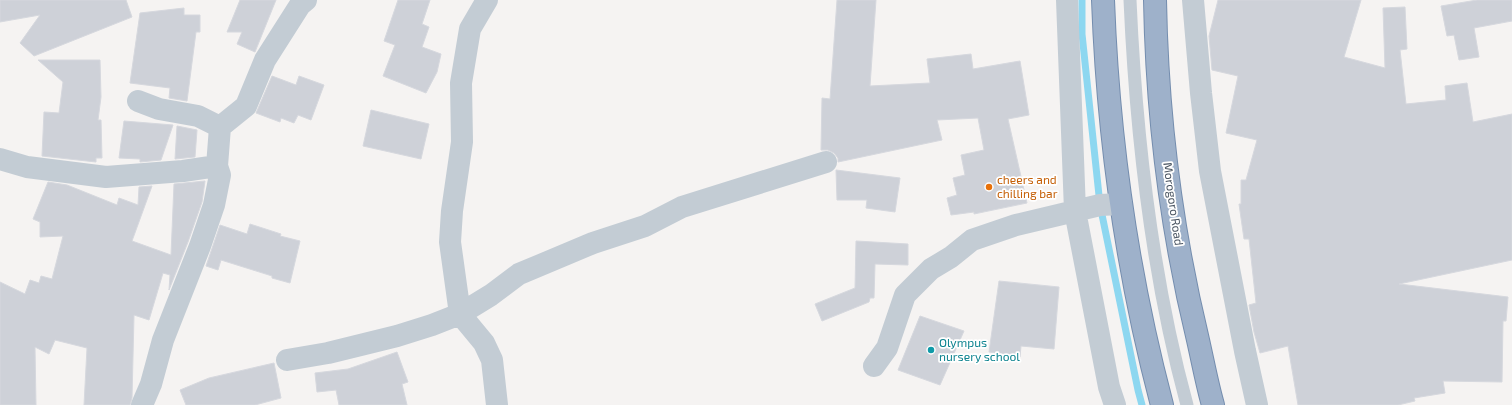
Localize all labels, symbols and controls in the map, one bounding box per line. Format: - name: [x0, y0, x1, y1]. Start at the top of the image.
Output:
- street label: Morogoro Road: [1161, 161, 1187, 246]
- place label: cheers and chilling bar: [997, 172, 1058, 200]
- marker: cheers and chilling bar: [984, 182, 994, 192]
- place label: Olympus nursery school: [939, 335, 1020, 363]
- marker: Olympus nursery school: [926, 345, 936, 355]

